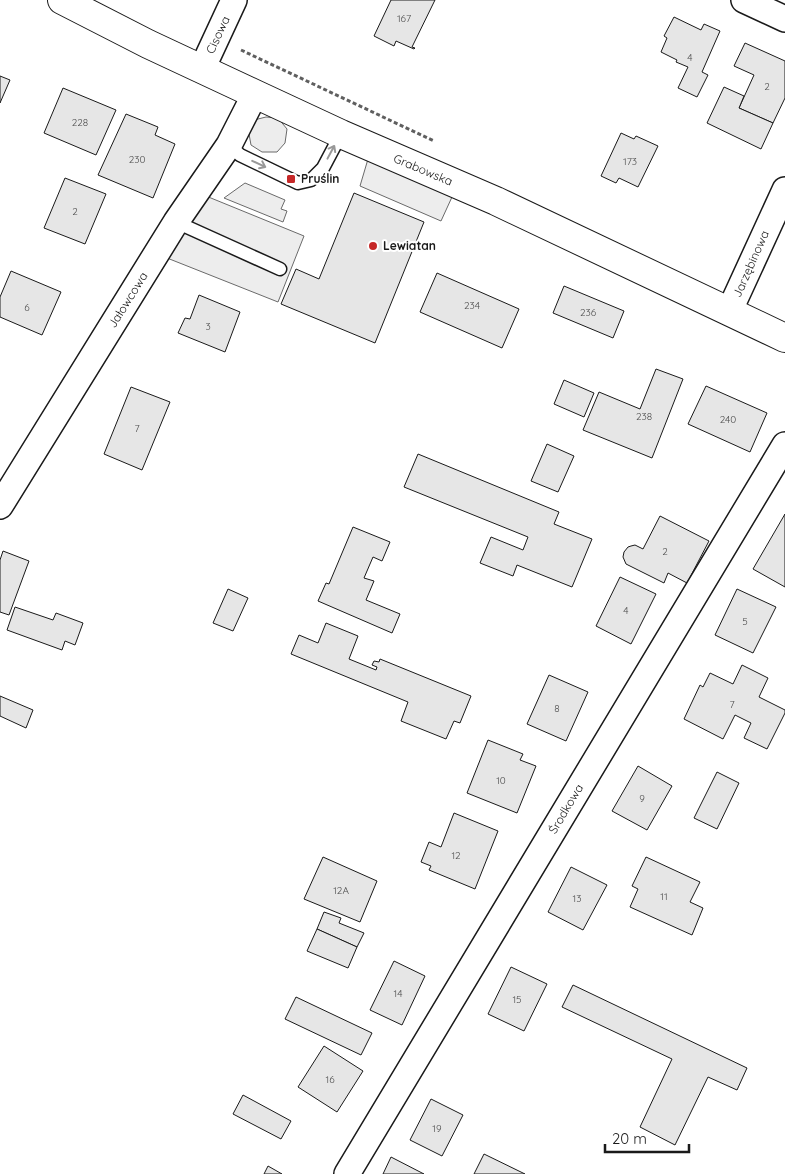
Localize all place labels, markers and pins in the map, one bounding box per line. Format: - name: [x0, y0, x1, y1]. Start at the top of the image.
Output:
- place label: Pruślin: [301, 171, 340, 186]
- marker: Pruślin: [285, 173, 297, 185]
- place label: Lewiatan: [383, 238, 436, 253]
- marker: Lewiatan: [367, 240, 379, 252]

